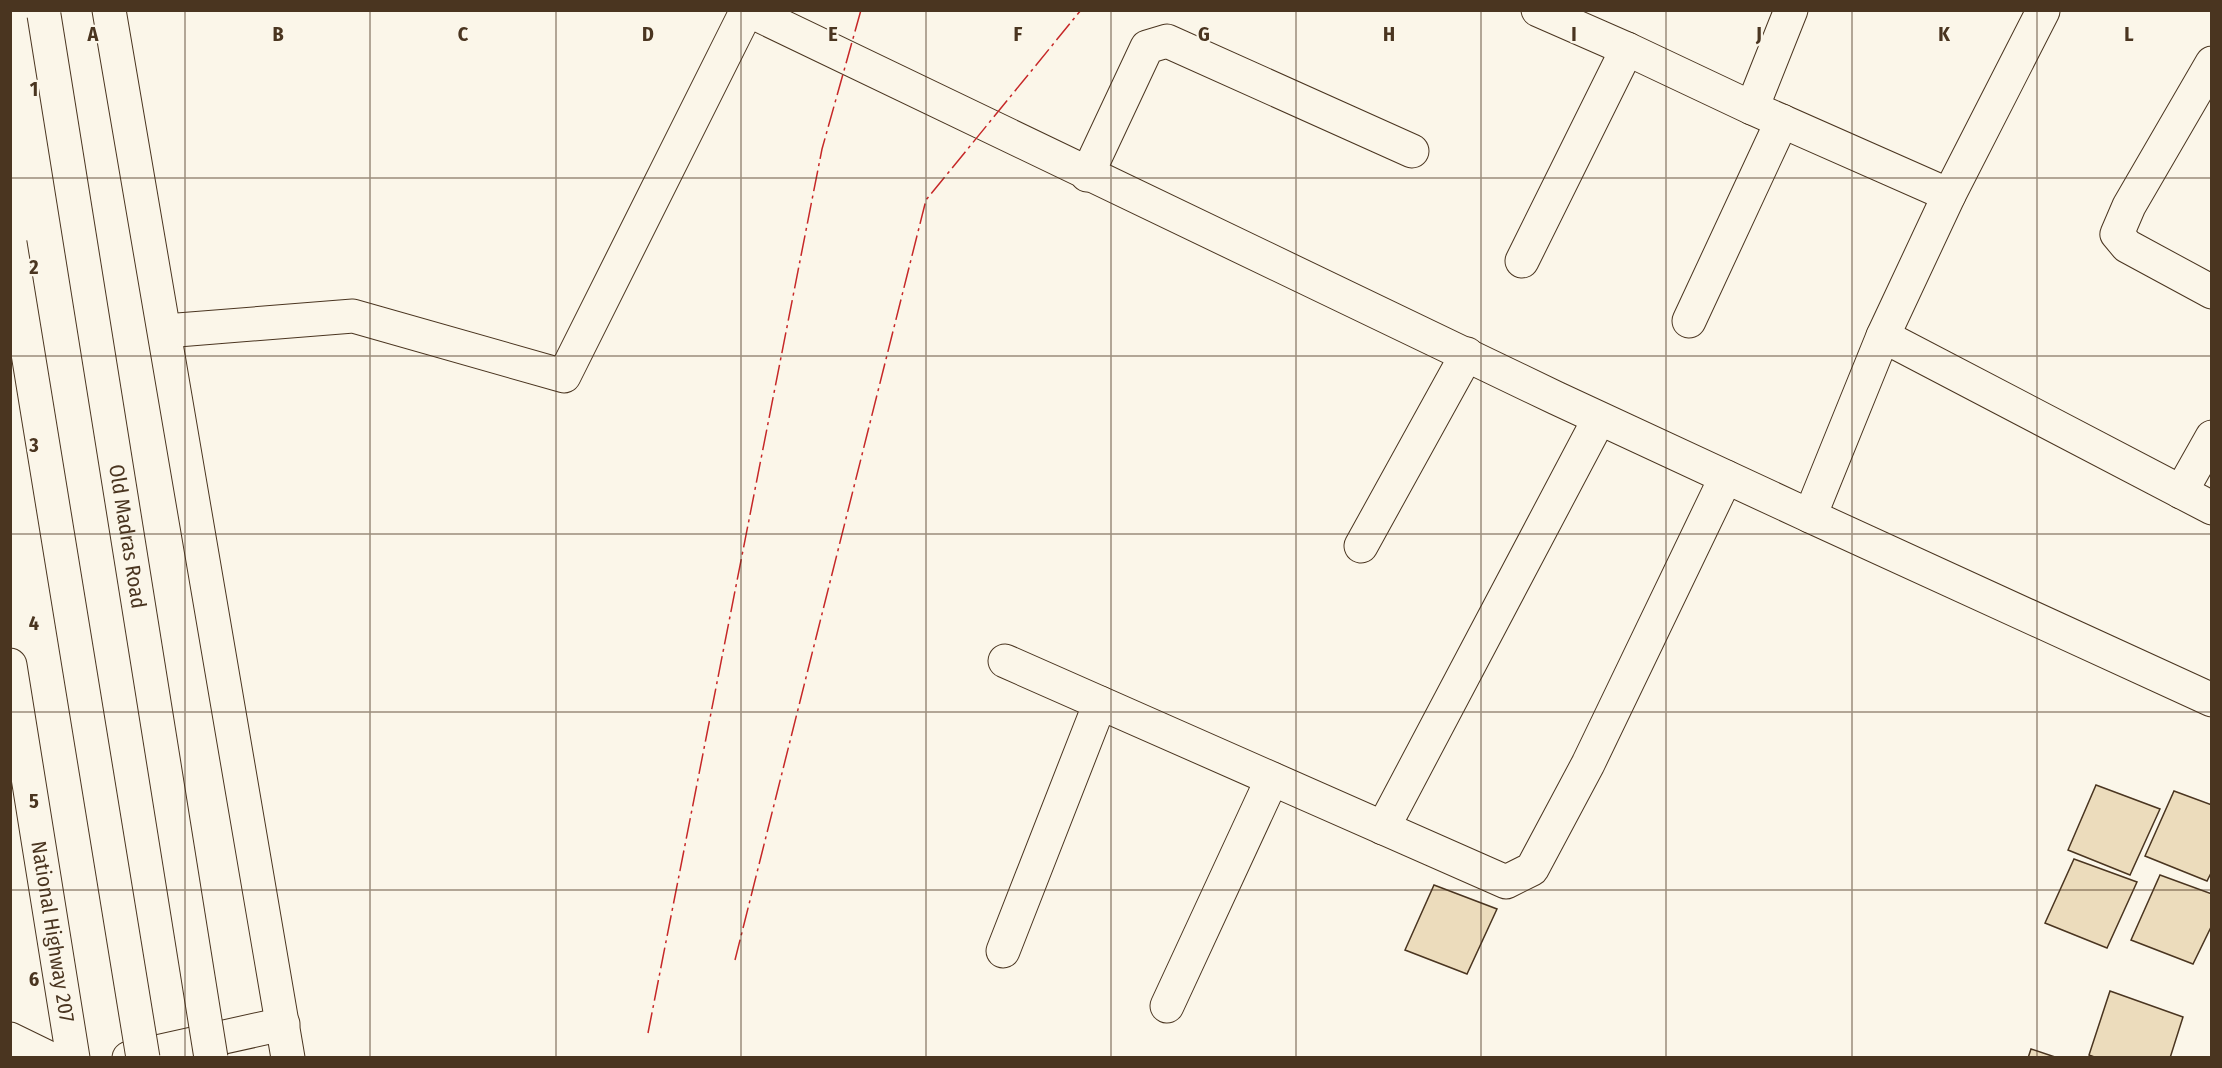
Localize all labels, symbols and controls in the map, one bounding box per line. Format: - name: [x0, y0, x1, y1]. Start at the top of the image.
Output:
- text: A: [87, 22, 100, 46]
- text: B: [272, 22, 284, 46]
- text: C: [458, 22, 469, 46]
- text: D: [642, 22, 654, 46]
- text: E: [828, 22, 838, 46]
- text: F: [1014, 22, 1023, 46]
- text: G: [1198, 22, 1210, 46]
- text: H: [1383, 22, 1395, 46]
- text: I: [1571, 22, 1577, 46]
- text: J: [1755, 22, 1762, 46]
- text: K: [1938, 22, 1950, 46]
- text: L: [2124, 22, 2134, 46]
- text: 1: [30, 77, 38, 101]
- text: 2: [28, 255, 39, 279]
- text: 3: [28, 433, 39, 457]
- street label: Old Madras Road: [103, 462, 152, 610]
- text: 4: [29, 611, 39, 635]
- text: 5: [29, 789, 39, 813]
- street label: National Highway 207: [25, 839, 80, 1024]
- text: 6: [29, 967, 39, 991]

